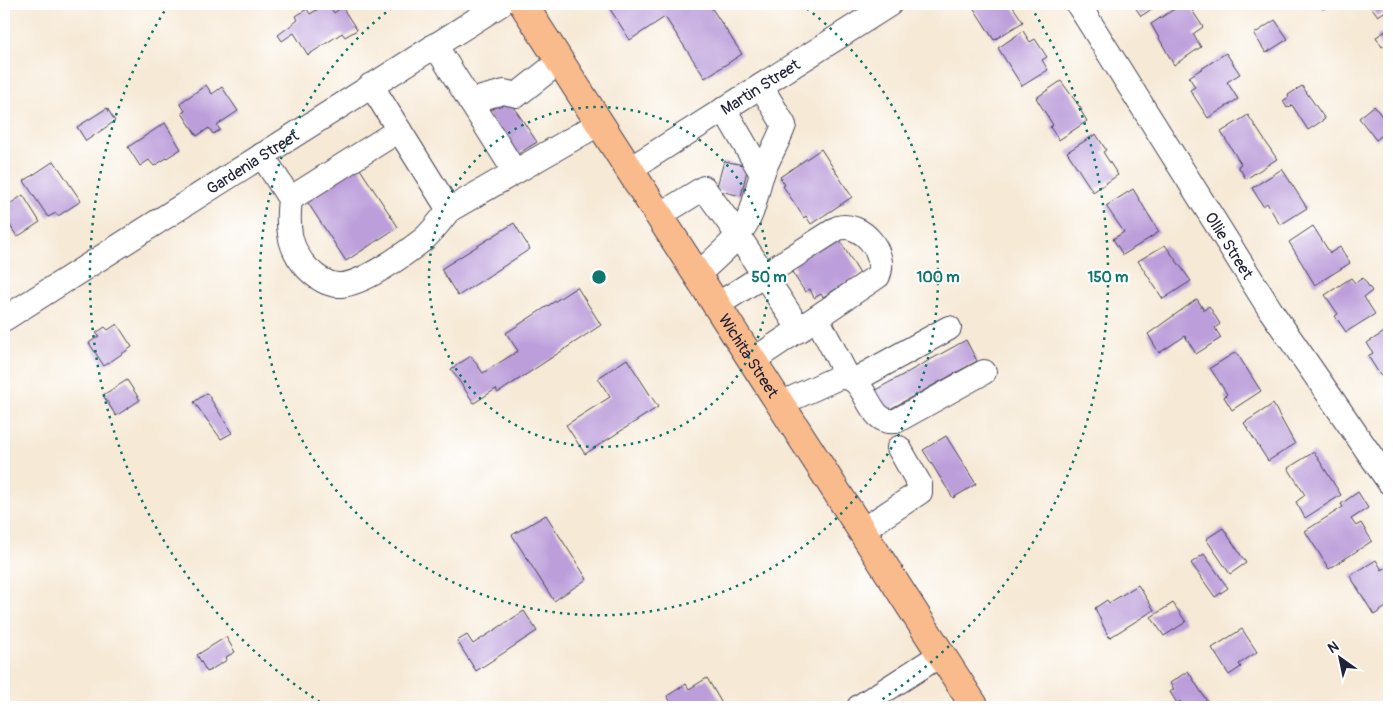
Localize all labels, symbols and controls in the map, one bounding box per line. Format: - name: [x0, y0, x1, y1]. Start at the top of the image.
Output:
- street label: Martin Street: [717, 55, 804, 120]
- street label: Gardenia Street: [203, 126, 303, 199]
- street label: Ollie Street: [1200, 209, 1258, 284]
- centre of rings: [590, 268, 608, 286]
- text: 50 m: [752, 268, 786, 287]
- text: 100 m: [917, 268, 959, 287]
- text: 150 m: [1088, 268, 1128, 287]
- street label: Wichita Street: [714, 310, 783, 402]
- north arrow: [1316, 634, 1366, 684]
- text: N: [1325, 638, 1342, 657]

